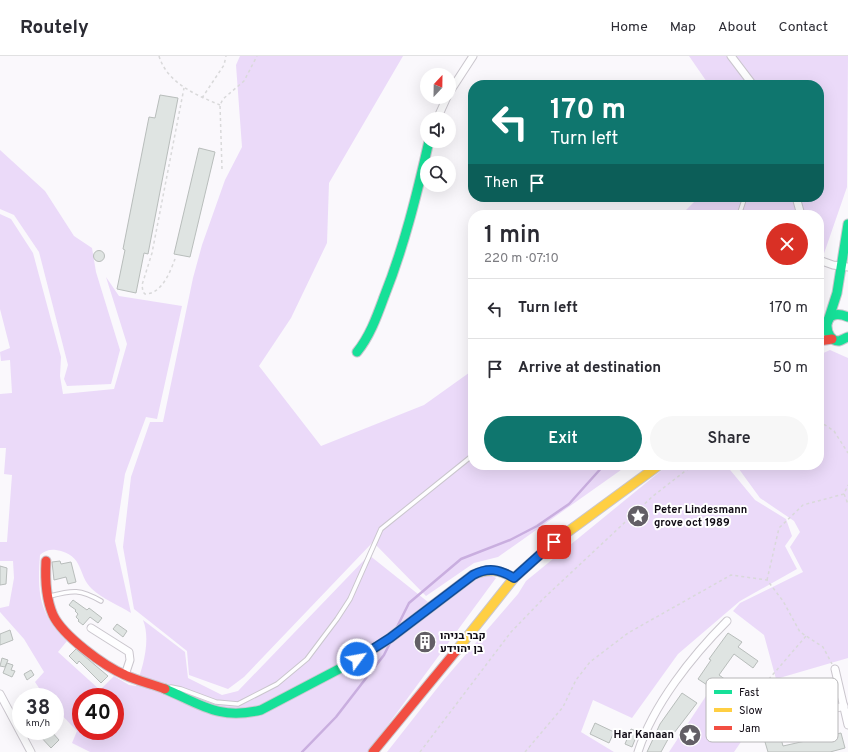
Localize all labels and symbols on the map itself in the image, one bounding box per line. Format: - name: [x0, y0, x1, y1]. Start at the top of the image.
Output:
- north arrow: [420, 68, 456, 104]
- place icon: Peter Lindesmann grove oct 1989: [625, 503, 651, 529]
- place label: Peter Lindesmann grove oct 1989: [654, 503, 747, 530]
- pin: [537, 525, 571, 559]
- building icon: קבר בניהו בן יהוידע: [412, 629, 438, 655]
- place label: קבר בניהו בן יהוידע: [440, 629, 486, 656]
- position arrow: [336, 638, 378, 680]
- legend: [706, 678, 838, 742]
- text: Fast: [739, 686, 759, 700]
- speed limit sign: 40: [72, 688, 124, 740]
- text: Slow: [739, 704, 762, 718]
- place icon: Har Kanaan: [677, 722, 703, 748]
- text: Jam: [739, 722, 760, 736]
- place label: Har Kanaan: [613, 728, 674, 742]

